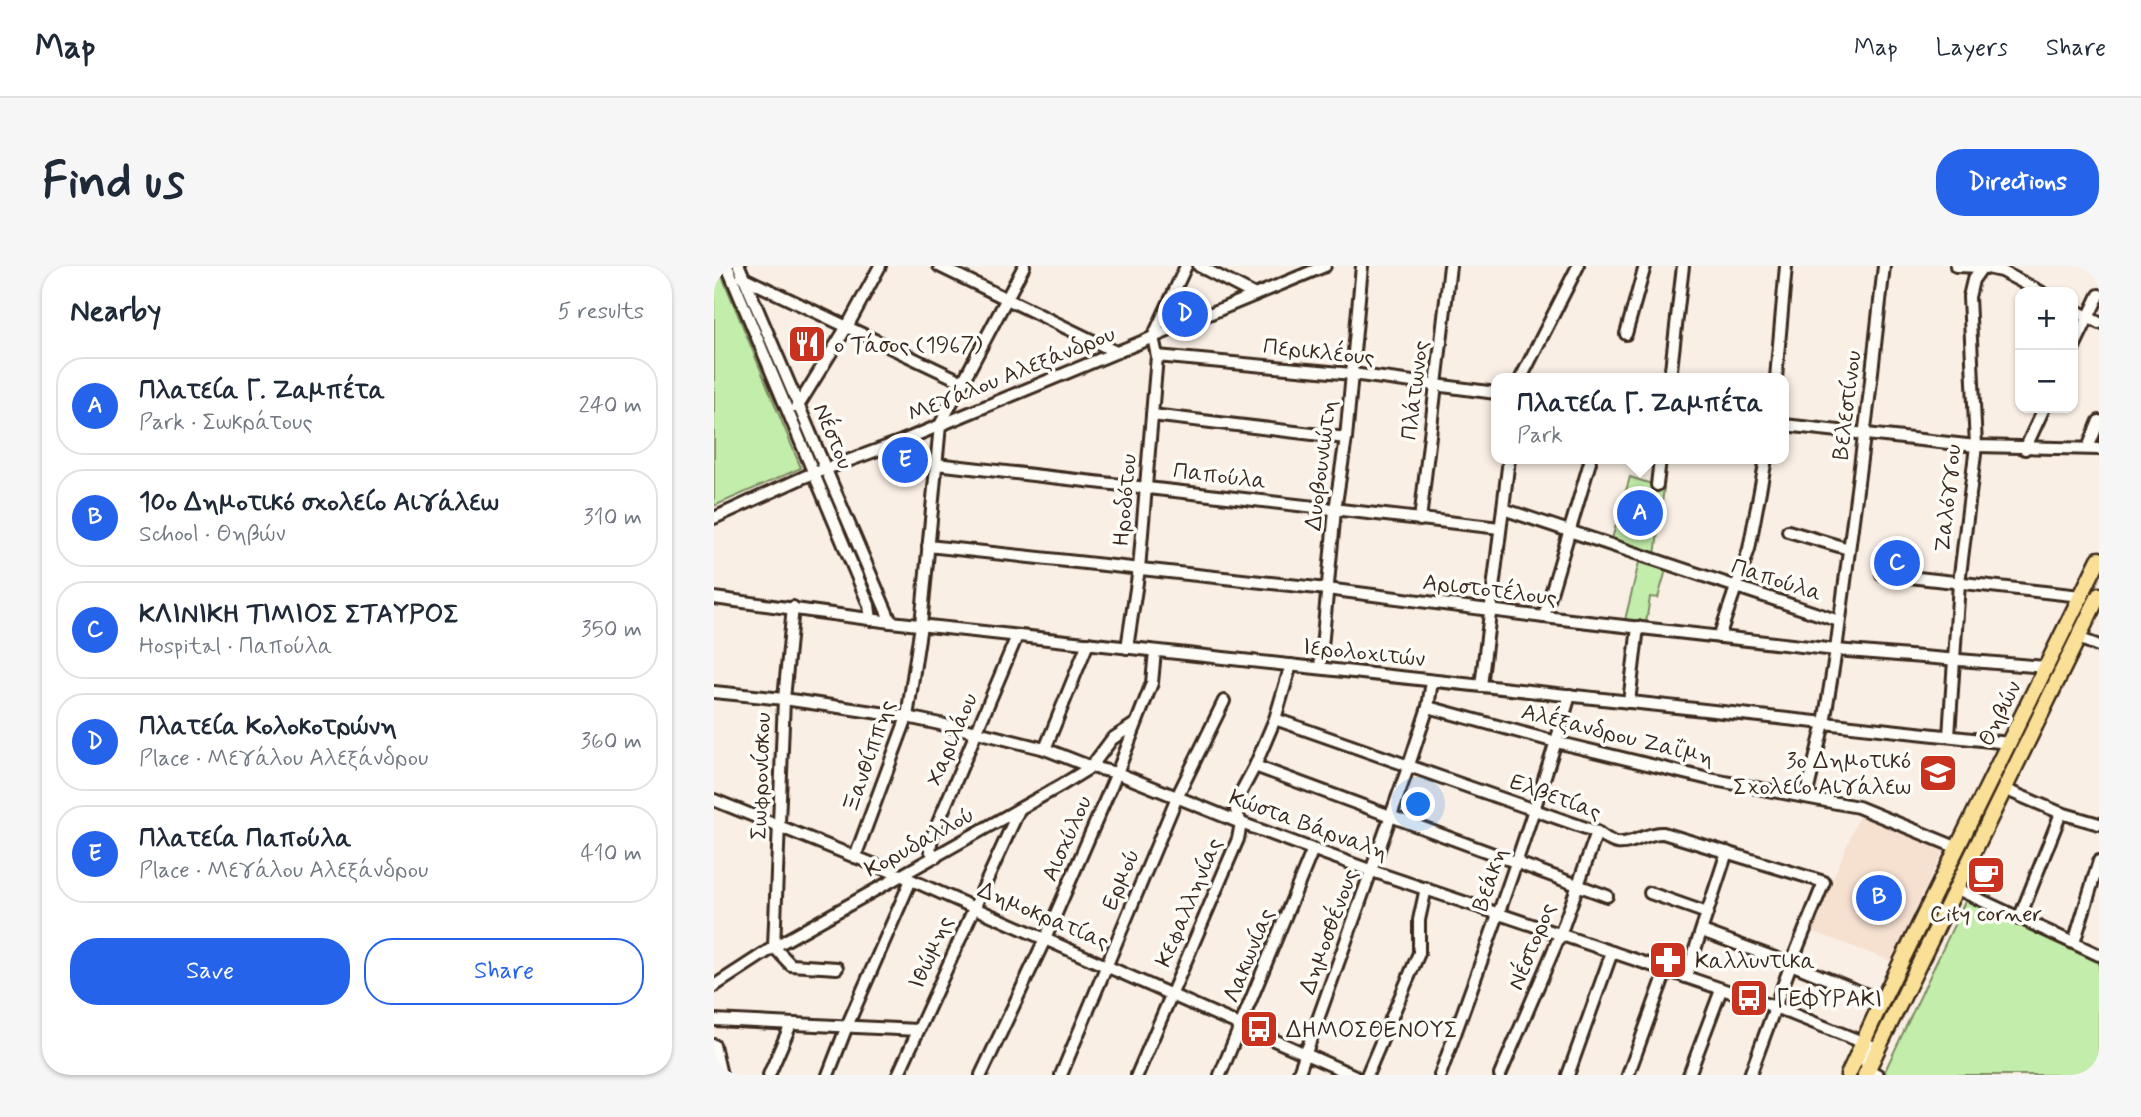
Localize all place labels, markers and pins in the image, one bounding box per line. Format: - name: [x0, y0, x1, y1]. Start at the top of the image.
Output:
- pin: D: [1162, 288, 1208, 340]
- restaurant icon: ο Τάσος (1967): [786, 323, 828, 365]
- place label: ο Τάσος (1967): [834, 331, 982, 361]
- pin: E: [882, 434, 928, 486]
- pin: A: [1617, 487, 1663, 539]
- pin: C: [1874, 537, 1920, 589]
- place label: 3ο Δημοτικό Σχολείο Αιγάλεω: [1733, 747, 1911, 803]
- school or university icon: 3ο Δημοτικό Σχολείο Αιγάλεω: [1917, 752, 1959, 794]
- cafe icon: City corner: [1965, 854, 2007, 896]
- pin: B: [1856, 872, 1902, 924]
- place label: City corner: [1930, 900, 2043, 930]
- pharmacy icon: Καλλυντικα: [1647, 939, 1689, 981]
- place label: Καλλυντικα: [1695, 947, 1815, 977]
- bus stop icon: ΓΕΦΥΡΑΚΙ: [1728, 977, 1770, 1019]
- place label: ΓΕΦΥΡΑΚΙ: [1776, 985, 1883, 1015]
- bus stop icon: ΔΗΜΟΣΘΕΝΟΥΣ: [1238, 1008, 1280, 1050]
- place label: ΔΗΜΟΣΘΕΝΟΥΣ: [1286, 1016, 1458, 1046]

